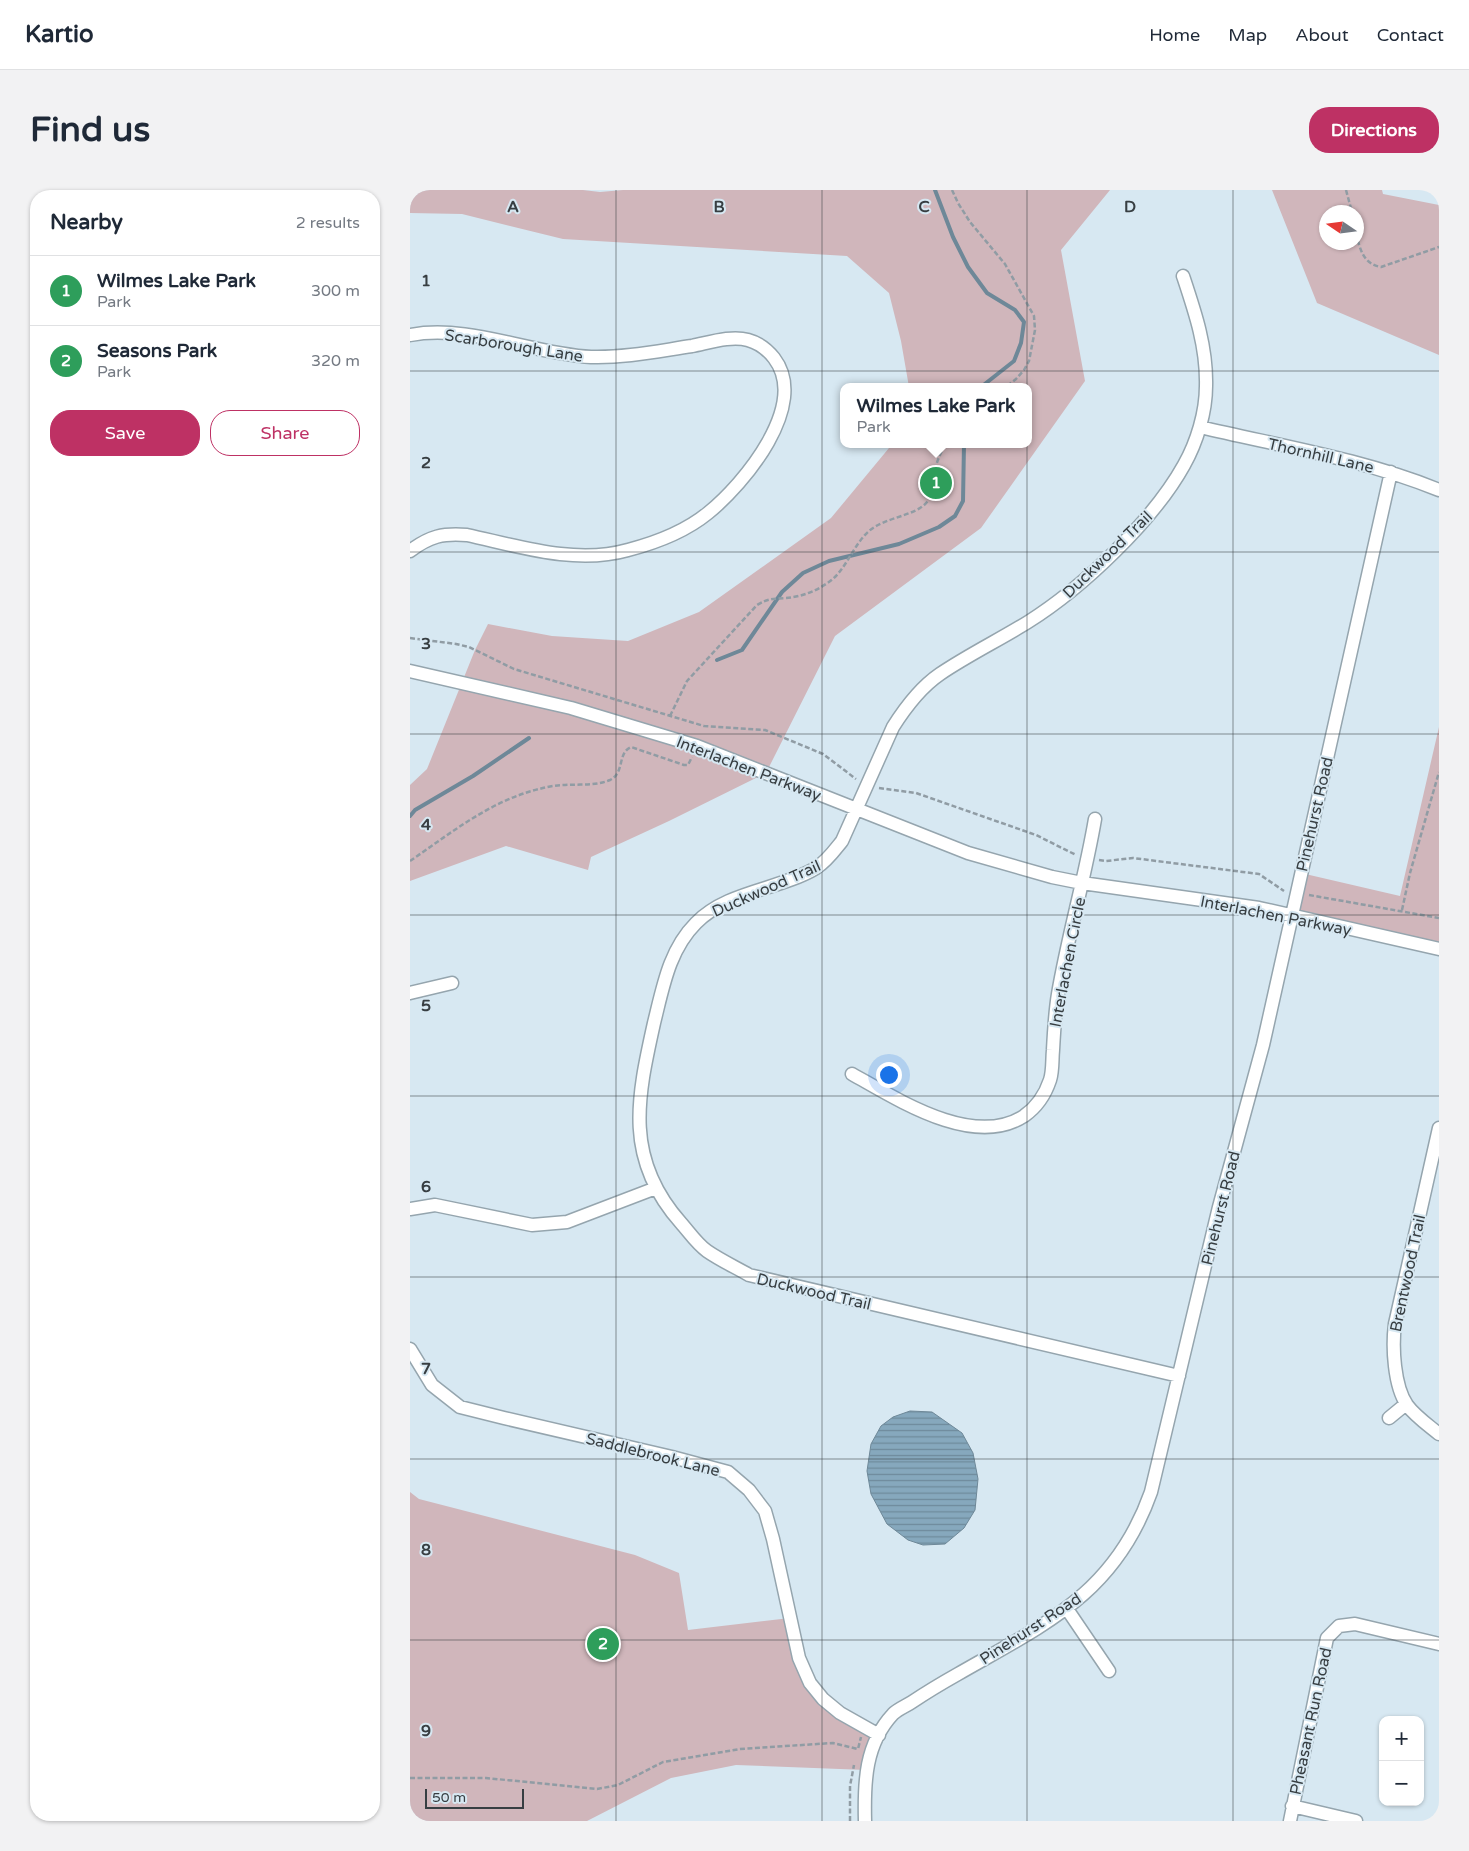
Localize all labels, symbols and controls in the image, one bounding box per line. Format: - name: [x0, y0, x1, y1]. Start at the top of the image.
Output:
- text: Kartio: [25, 20, 94, 49]
- text: Home: [1149, 24, 1200, 46]
- text: Map: [1228, 24, 1267, 46]
- text: About: [1295, 24, 1349, 46]
- text: Contact: [1377, 24, 1444, 46]
- button: Directions: [1309, 107, 1439, 153]
- text: Find us: [30, 109, 150, 151]
- text: A: [507, 197, 519, 217]
- text: B: [713, 197, 725, 217]
- text: C: [918, 197, 930, 217]
- text: D: [1124, 197, 1136, 217]
- north arrow: [1319, 205, 1364, 250]
- text: Nearby: [50, 210, 123, 235]
- text: 2 results: [296, 213, 360, 233]
- text: Wilmes Lake Park: [97, 270, 256, 292]
- text: 1: [421, 271, 431, 291]
- text: 1: [61, 281, 71, 301]
- text: 300 m: [311, 281, 360, 301]
- text: Park: [97, 292, 131, 312]
- street label: Scarborough Lane: [443, 325, 584, 367]
- text: Seasons Park: [97, 340, 217, 362]
- text: 2: [61, 351, 71, 371]
- text: 320 m: [311, 351, 360, 371]
- text: Park: [97, 362, 131, 382]
- popup: [840, 383, 1032, 448]
- text: Wilmes Lake Park: [857, 395, 1015, 417]
- button: Save: [50, 410, 200, 456]
- button: Share: [210, 410, 360, 456]
- text: Park: [857, 417, 891, 437]
- street label: Thornhill Lane: [1266, 434, 1376, 478]
- text: 2: [421, 453, 431, 473]
- pin: 1: [920, 464, 952, 502]
- street label: Duckwood Trail: [1059, 507, 1157, 603]
- text: 3: [421, 634, 431, 654]
- street label: Interlachen Parkway: [673, 732, 824, 806]
- street label: Pinehurst Road: [1292, 755, 1338, 874]
- text: 4: [421, 815, 431, 835]
- street label: Duckwood Trail: [709, 856, 824, 922]
- street label: Interlachen Parkway: [1199, 892, 1353, 941]
- street label: Interlachen Circle: [1046, 896, 1090, 1029]
- text: 5: [421, 996, 431, 1016]
- your location: [876, 1062, 902, 1088]
- street label: Pinehurst Road: [1197, 1149, 1245, 1267]
- text: 6: [421, 1177, 431, 1197]
- street label: Brentwood Trail: [1386, 1213, 1430, 1334]
- street label: Duckwood Trail: [755, 1269, 873, 1315]
- text: 7: [421, 1359, 431, 1379]
- street label: Saddlebrook Lane: [584, 1429, 722, 1481]
- text: 8: [421, 1540, 431, 1560]
- street label: Pinehurst Road: [976, 1589, 1085, 1669]
- pin: 2: [587, 1625, 619, 1663]
- street label: Pheasant Run Road: [1286, 1646, 1336, 1797]
- map controls: [1379, 1716, 1424, 1806]
- button: +: [1379, 1716, 1424, 1761]
- text: 9: [421, 1721, 431, 1741]
- button: −: [1379, 1761, 1424, 1806]
- scale bar: [425, 1786, 524, 1809]
- text: 50 m: [432, 1789, 466, 1806]

